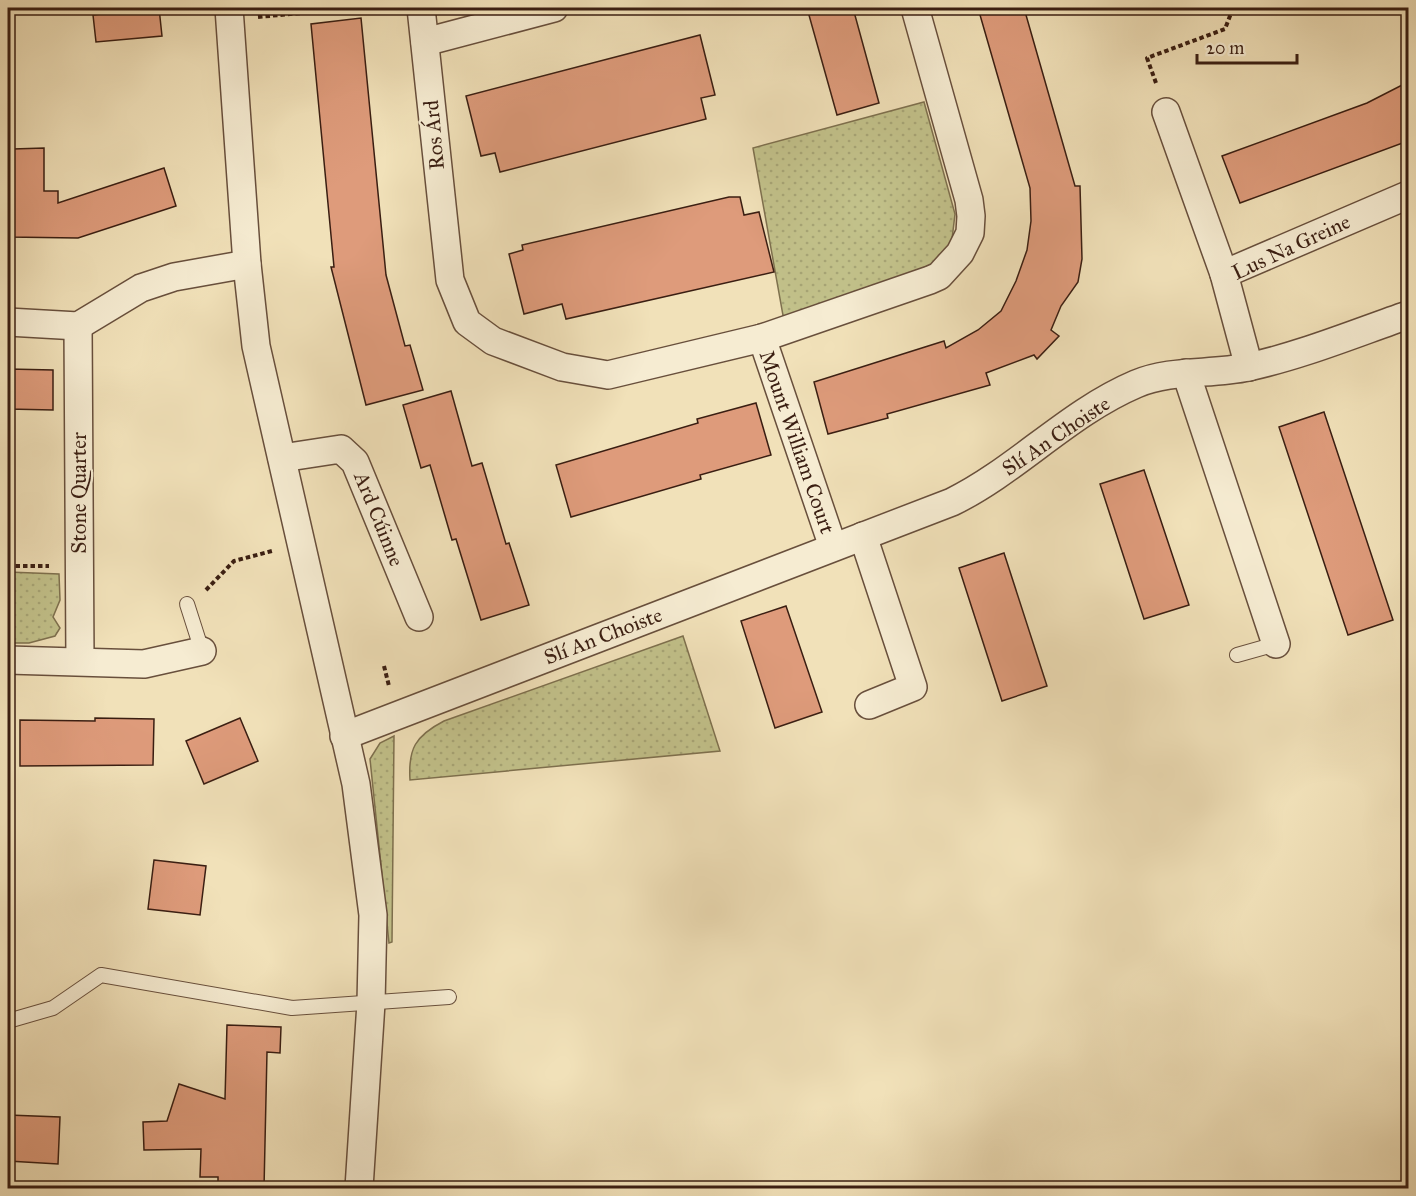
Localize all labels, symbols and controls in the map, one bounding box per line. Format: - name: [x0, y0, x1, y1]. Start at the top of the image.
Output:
- scale bar: [1197, 27, 1298, 65]
- text: 20 m: [1206, 37, 1244, 59]
- street label: Ros Árd: [418, 99, 450, 171]
- street label: Lus Na Greine: [1228, 208, 1354, 286]
- street label: Mount William Court: [753, 347, 841, 538]
- street label: Slí An Choiste: [997, 390, 1115, 482]
- street label: Stone Quarter: [66, 432, 92, 554]
- street label: Ard Cúinne: [348, 467, 410, 570]
- street label: Slí An Choiste: [540, 601, 666, 670]

